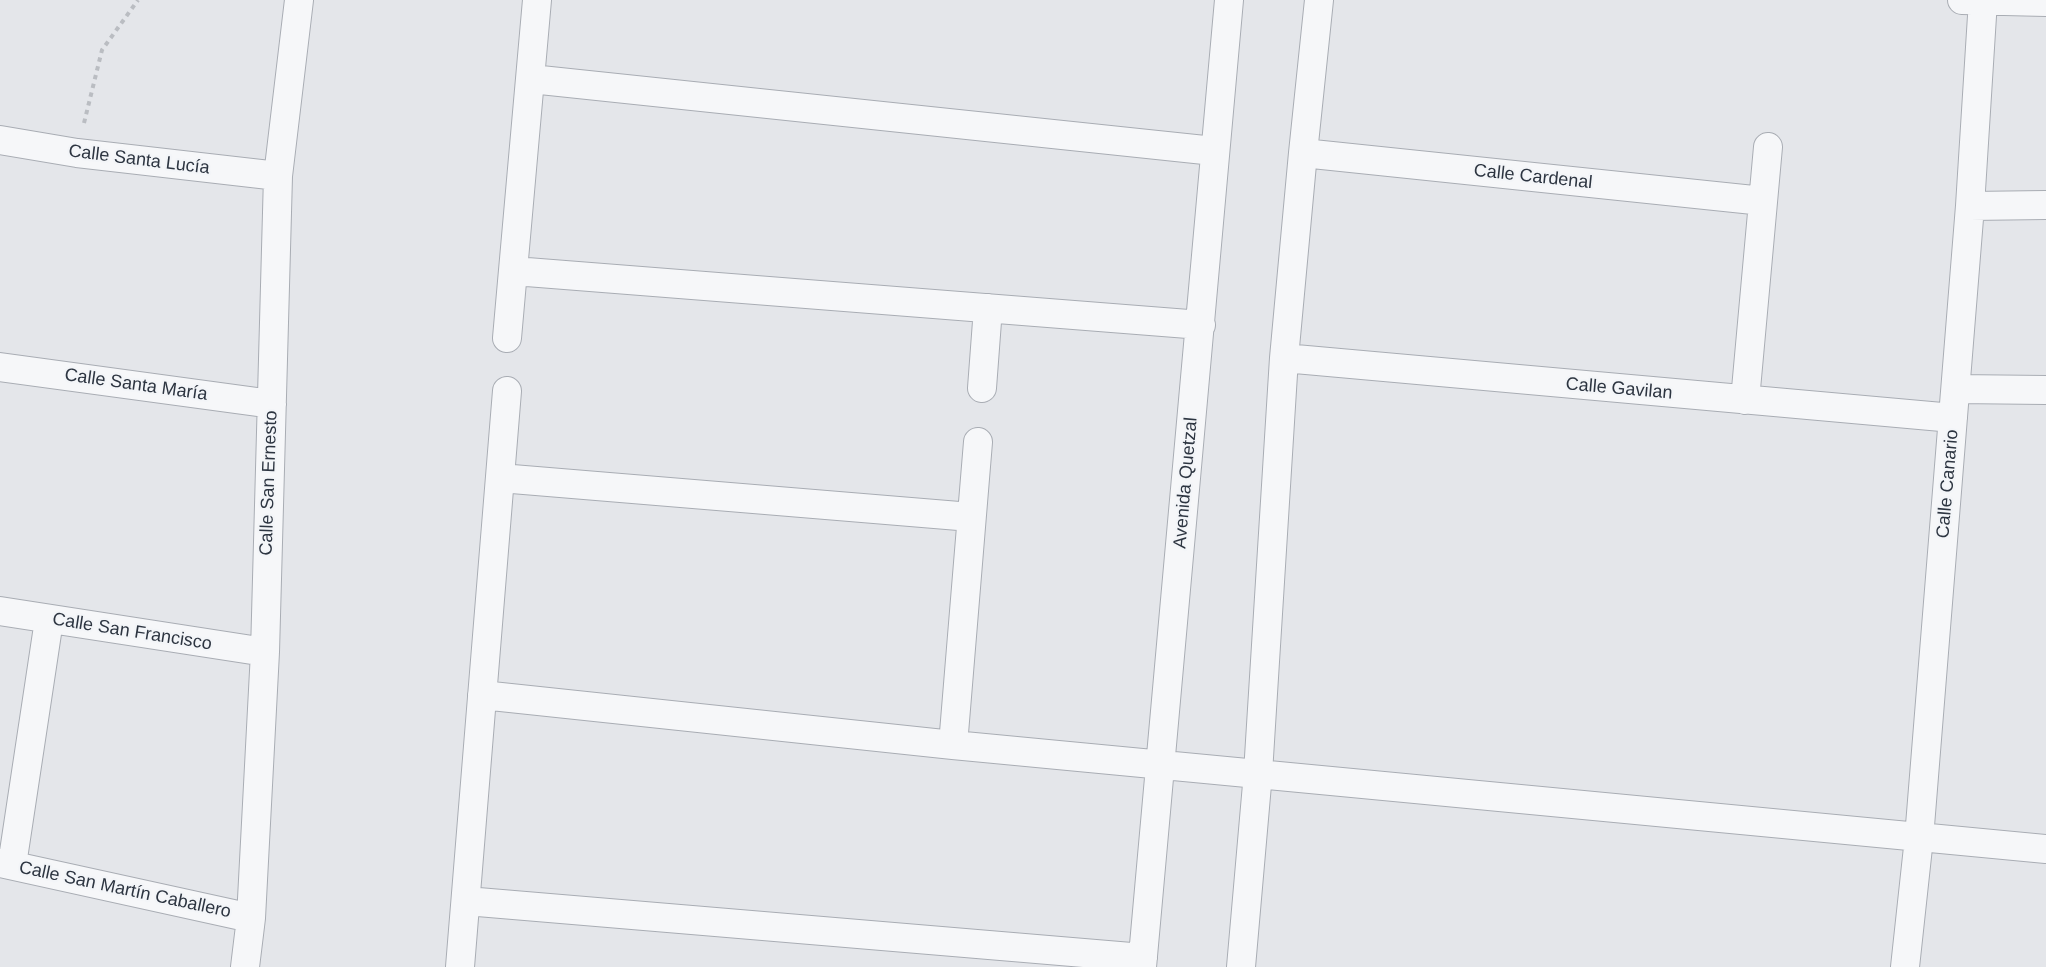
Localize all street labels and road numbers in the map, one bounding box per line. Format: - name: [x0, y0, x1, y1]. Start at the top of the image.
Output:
- street label: Calle Santa Lucía: [67, 141, 211, 179]
- street label: Calle Cardenal: [1473, 160, 1593, 194]
- street label: Calle Santa María: [63, 364, 209, 406]
- street label: Calle Gavilan: [1565, 374, 1673, 404]
- street label: Calle San Ernesto: [256, 410, 282, 556]
- street label: Avenida Quetzal: [1169, 416, 1203, 550]
- street label: Calle Canario: [1932, 429, 1964, 539]
- street label: Calle San Francisco: [51, 609, 213, 655]
- street label: Calle San Martín Caballero: [17, 857, 233, 923]

